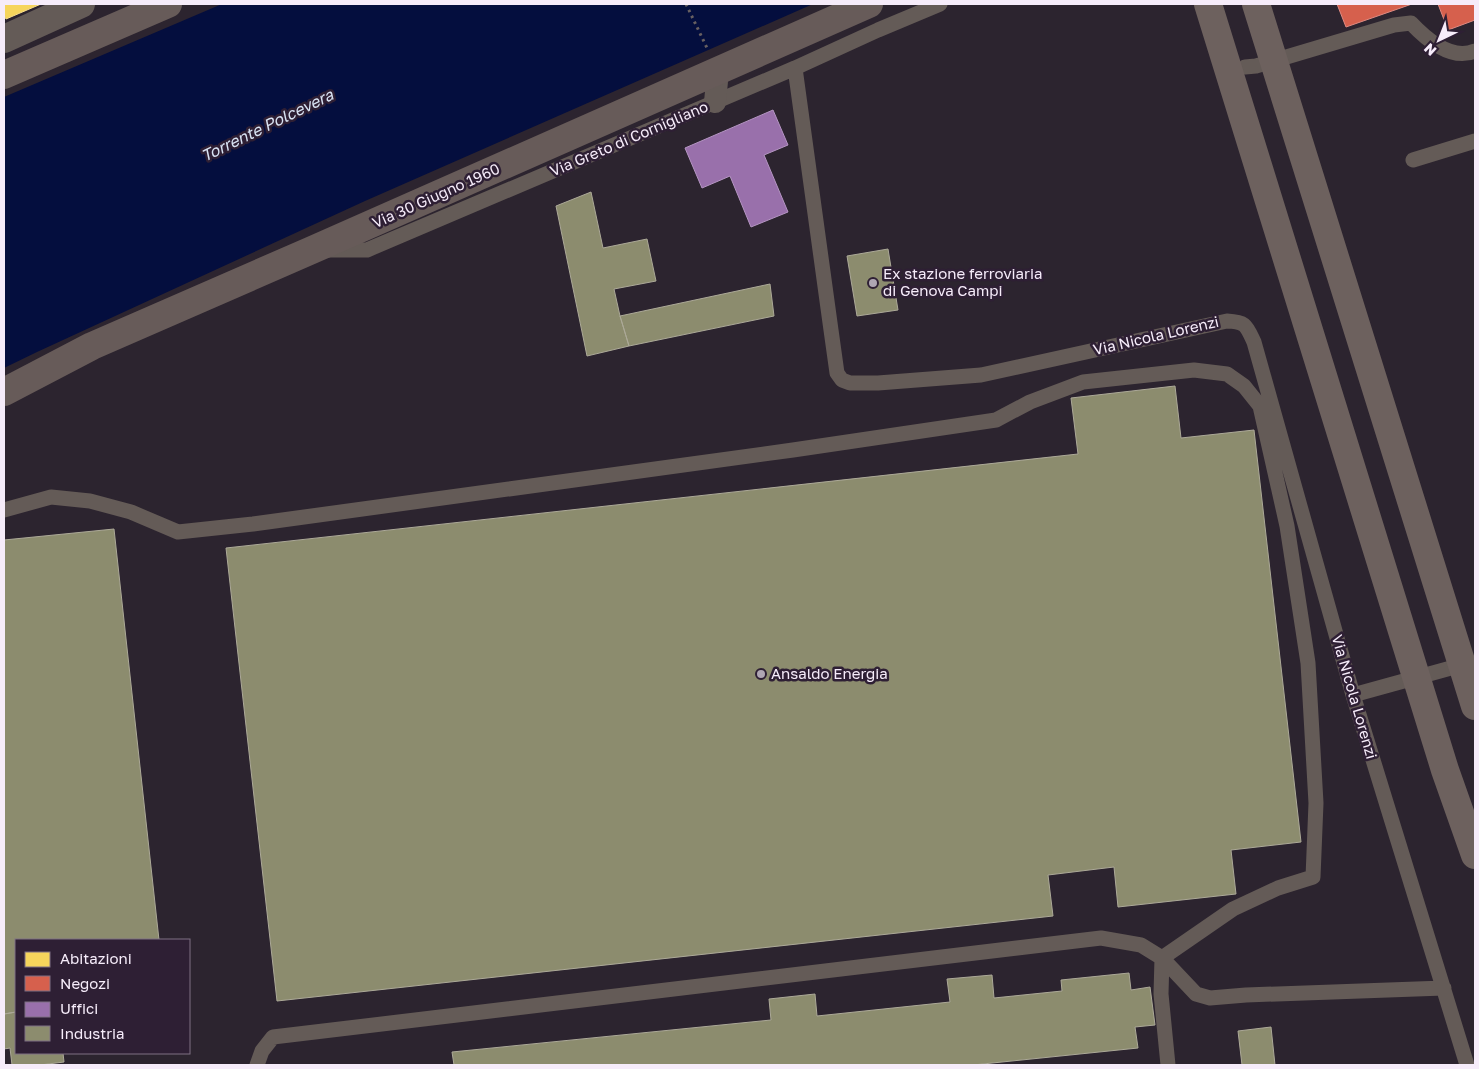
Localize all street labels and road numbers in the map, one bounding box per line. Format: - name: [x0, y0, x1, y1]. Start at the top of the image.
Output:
- street label: Via Greto di Cornigliano: [547, 97, 710, 180]
- street label: Via 30 Giugno 1960: [369, 159, 502, 231]
- street label: Via Nicola Lorenzi: [1091, 312, 1220, 358]
- street label: Via Nicola Lorenzi: [1329, 632, 1381, 761]

